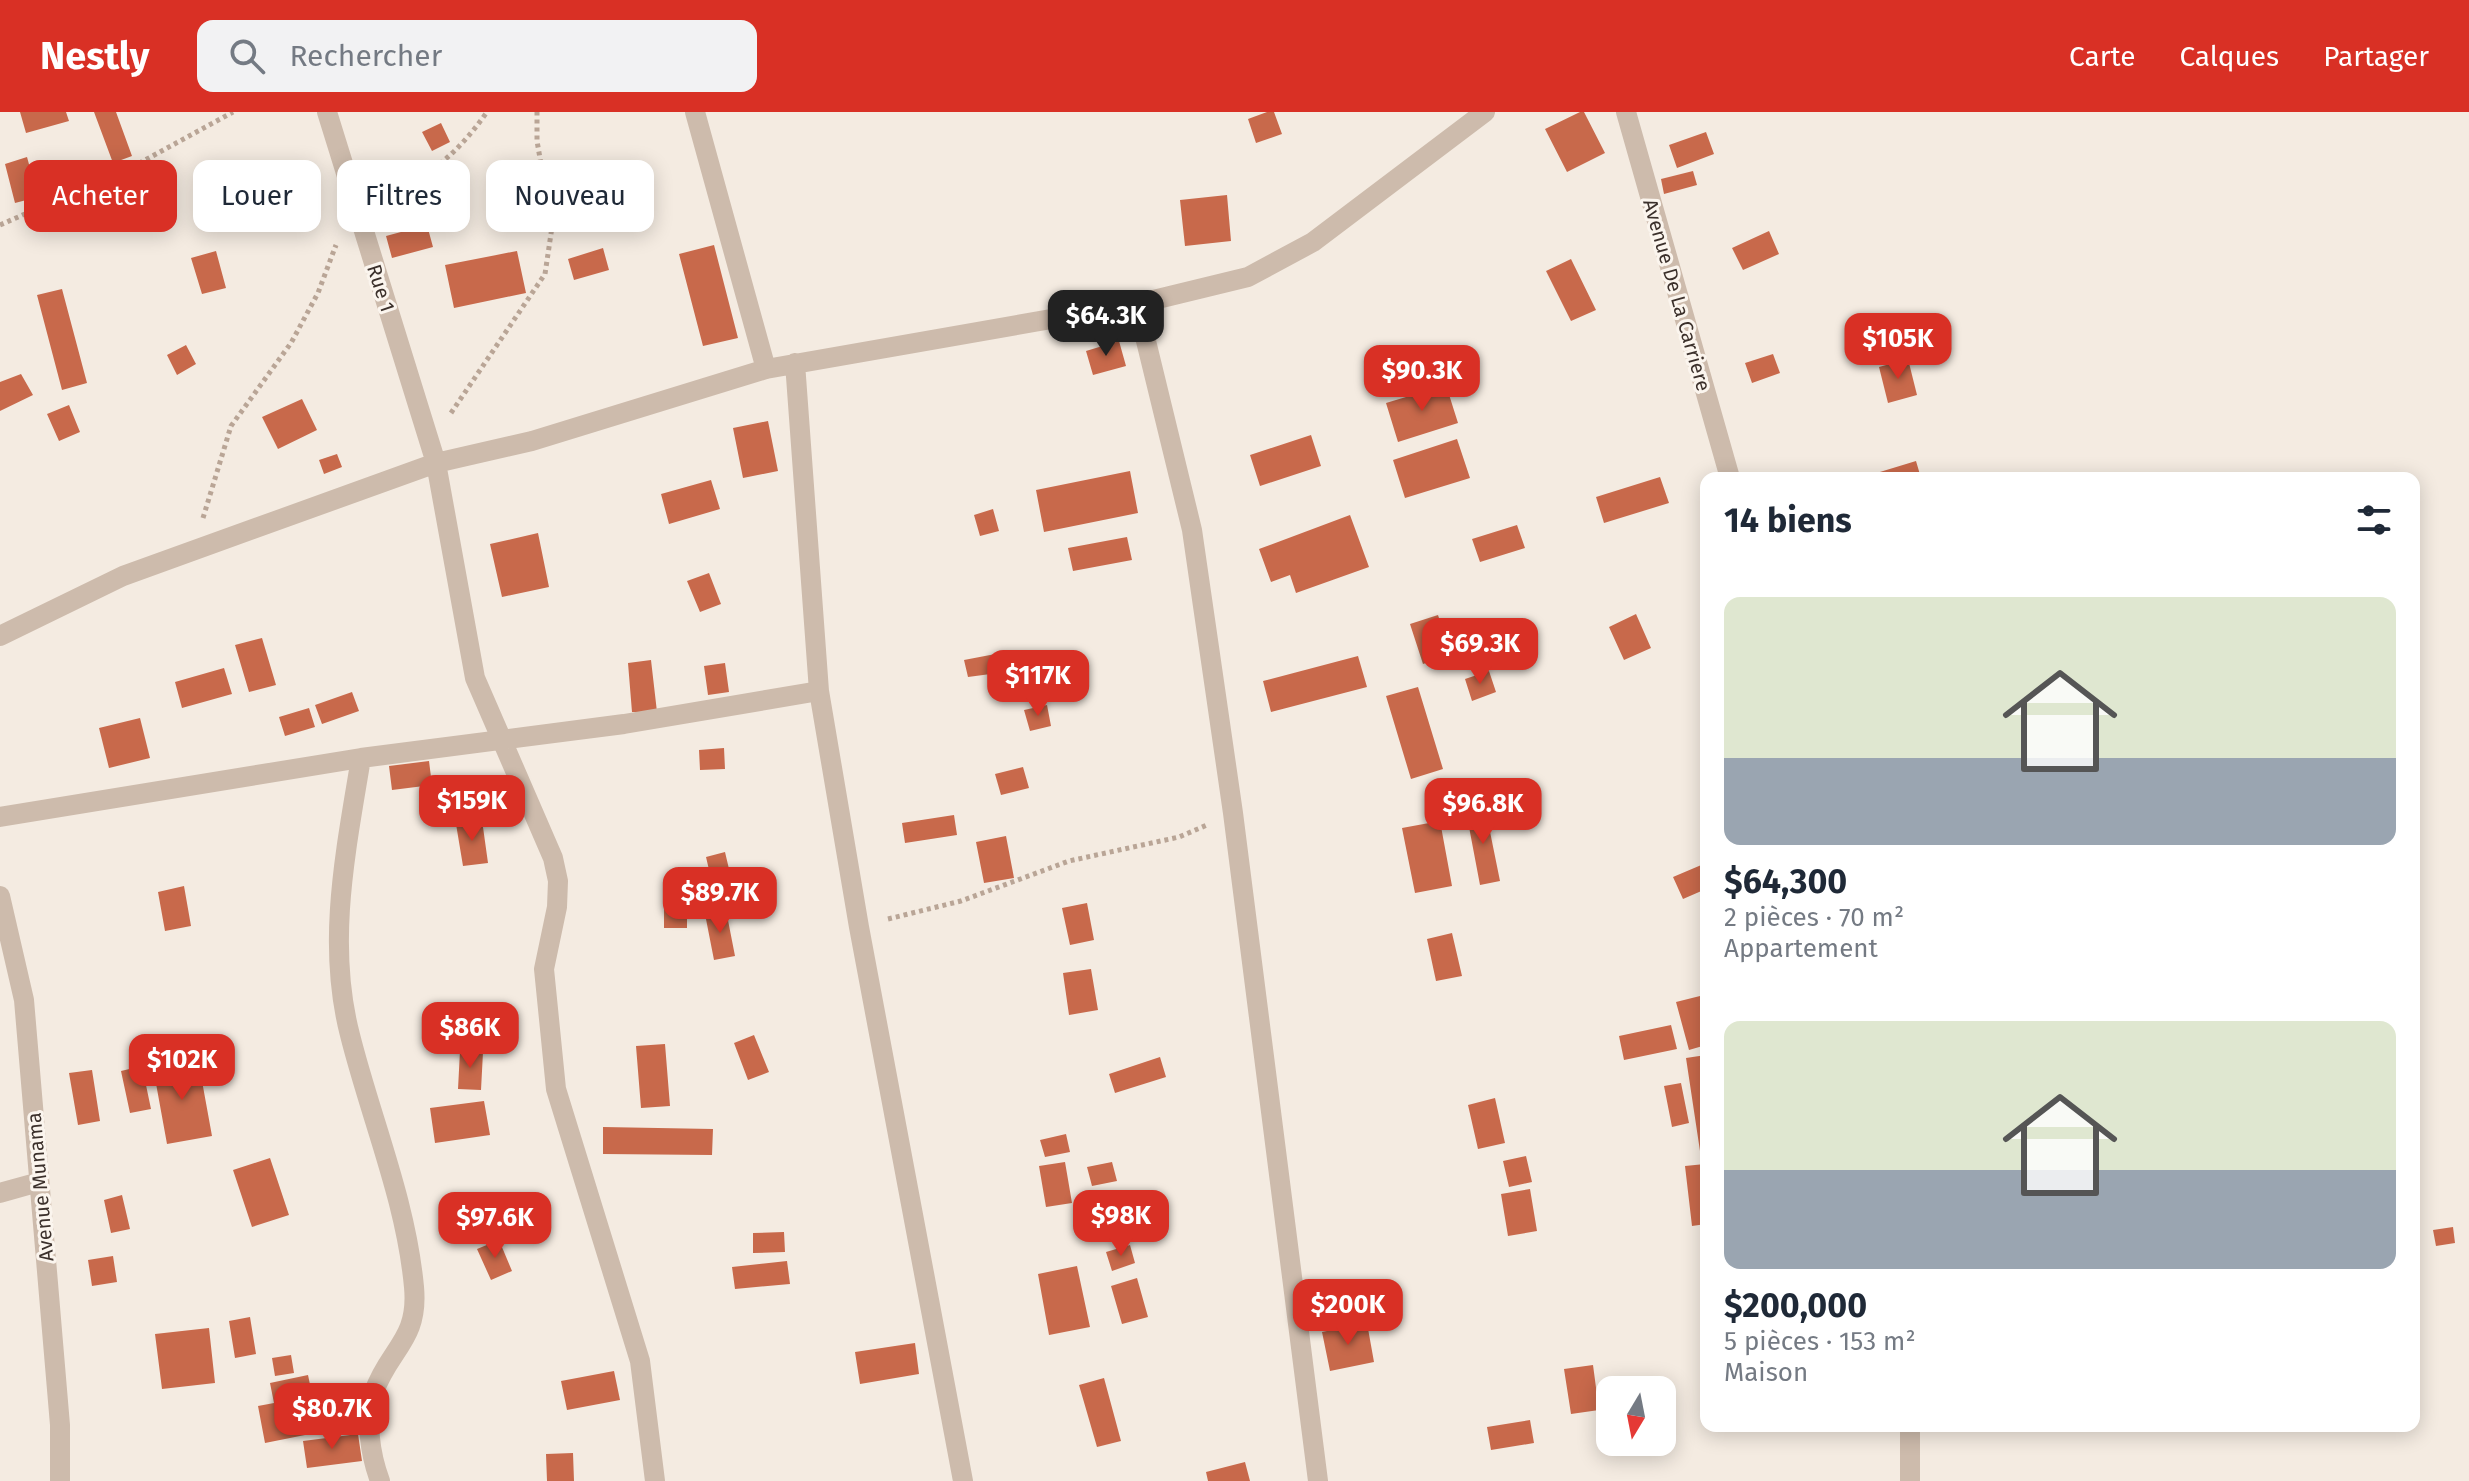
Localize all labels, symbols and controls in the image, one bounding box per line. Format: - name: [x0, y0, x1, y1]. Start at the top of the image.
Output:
- search box: [197, 20, 757, 92]
- text: Nestly: [40, 33, 149, 79]
- icon: search: [225, 34, 269, 78]
- text: Rechercher: [289, 38, 442, 74]
- text: Carte: [2069, 40, 2135, 73]
- text: Calques: [2179, 40, 2279, 73]
- text: Partager: [2323, 40, 2429, 73]
- chip: Acheter: [24, 160, 177, 232]
- chip: Louer: [193, 160, 321, 232]
- chip: Filtres: [337, 160, 470, 232]
- chip: Nouveau: [486, 160, 654, 232]
- street label: Avenue De La Carriere: [1638, 196, 1716, 394]
- street label: Rue 1: [362, 261, 400, 315]
- pin: $64.3K: [1041, 290, 1171, 358]
- text: $64.3K: [1066, 300, 1146, 331]
- pin: $105K: [1842, 313, 1954, 381]
- text: $105K: [1862, 323, 1934, 354]
- pin: $90.3K: [1357, 345, 1487, 413]
- text: $90.3K: [1382, 355, 1462, 386]
- icon: filters: [2352, 498, 2396, 542]
- text: 14 biens: [1724, 500, 1852, 541]
- pin: $69.3K: [1415, 618, 1545, 686]
- text: $69.3K: [1440, 628, 1520, 659]
- icon: home: [1988, 649, 2132, 793]
- pin: $117K: [982, 650, 1094, 718]
- text: $117K: [1005, 660, 1071, 691]
- pin: $159K: [416, 775, 528, 843]
- pin: $96.8K: [1418, 778, 1548, 846]
- text: $159K: [437, 785, 507, 816]
- text: $96.8K: [1443, 788, 1523, 819]
- text: $64,300: [1724, 861, 1847, 902]
- pin: $89.7K: [655, 867, 785, 935]
- text: $89.7K: [681, 877, 759, 908]
- text: 2 pièces · 70 m²: [1724, 902, 1904, 933]
- text: Appartement: [1724, 933, 1878, 964]
- pin: $86K: [423, 1002, 517, 1070]
- text: $86K: [440, 1012, 500, 1043]
- pin: $102K: [126, 1034, 238, 1102]
- text: $102K: [147, 1044, 217, 1075]
- icon: home: [1988, 1073, 2132, 1217]
- street label: Avenue Munama: [22, 1111, 58, 1263]
- pin: $98K: [1074, 1190, 1168, 1258]
- pin: $97.6K: [430, 1192, 560, 1260]
- text: $98K: [1091, 1200, 1151, 1231]
- text: $97.6K: [456, 1202, 534, 1233]
- pin: $200K: [1292, 1279, 1404, 1347]
- text: $200,000: [1724, 1285, 1867, 1326]
- text: $200K: [1311, 1289, 1385, 1320]
- text: 5 pièces · 153 m²: [1724, 1326, 1916, 1357]
- text: Maison: [1724, 1357, 1808, 1388]
- north arrow: [1596, 1376, 1676, 1456]
- map controls: [1596, 1376, 1676, 1456]
- pin: $80.7K: [267, 1383, 397, 1451]
- text: $80.7K: [292, 1393, 372, 1424]

